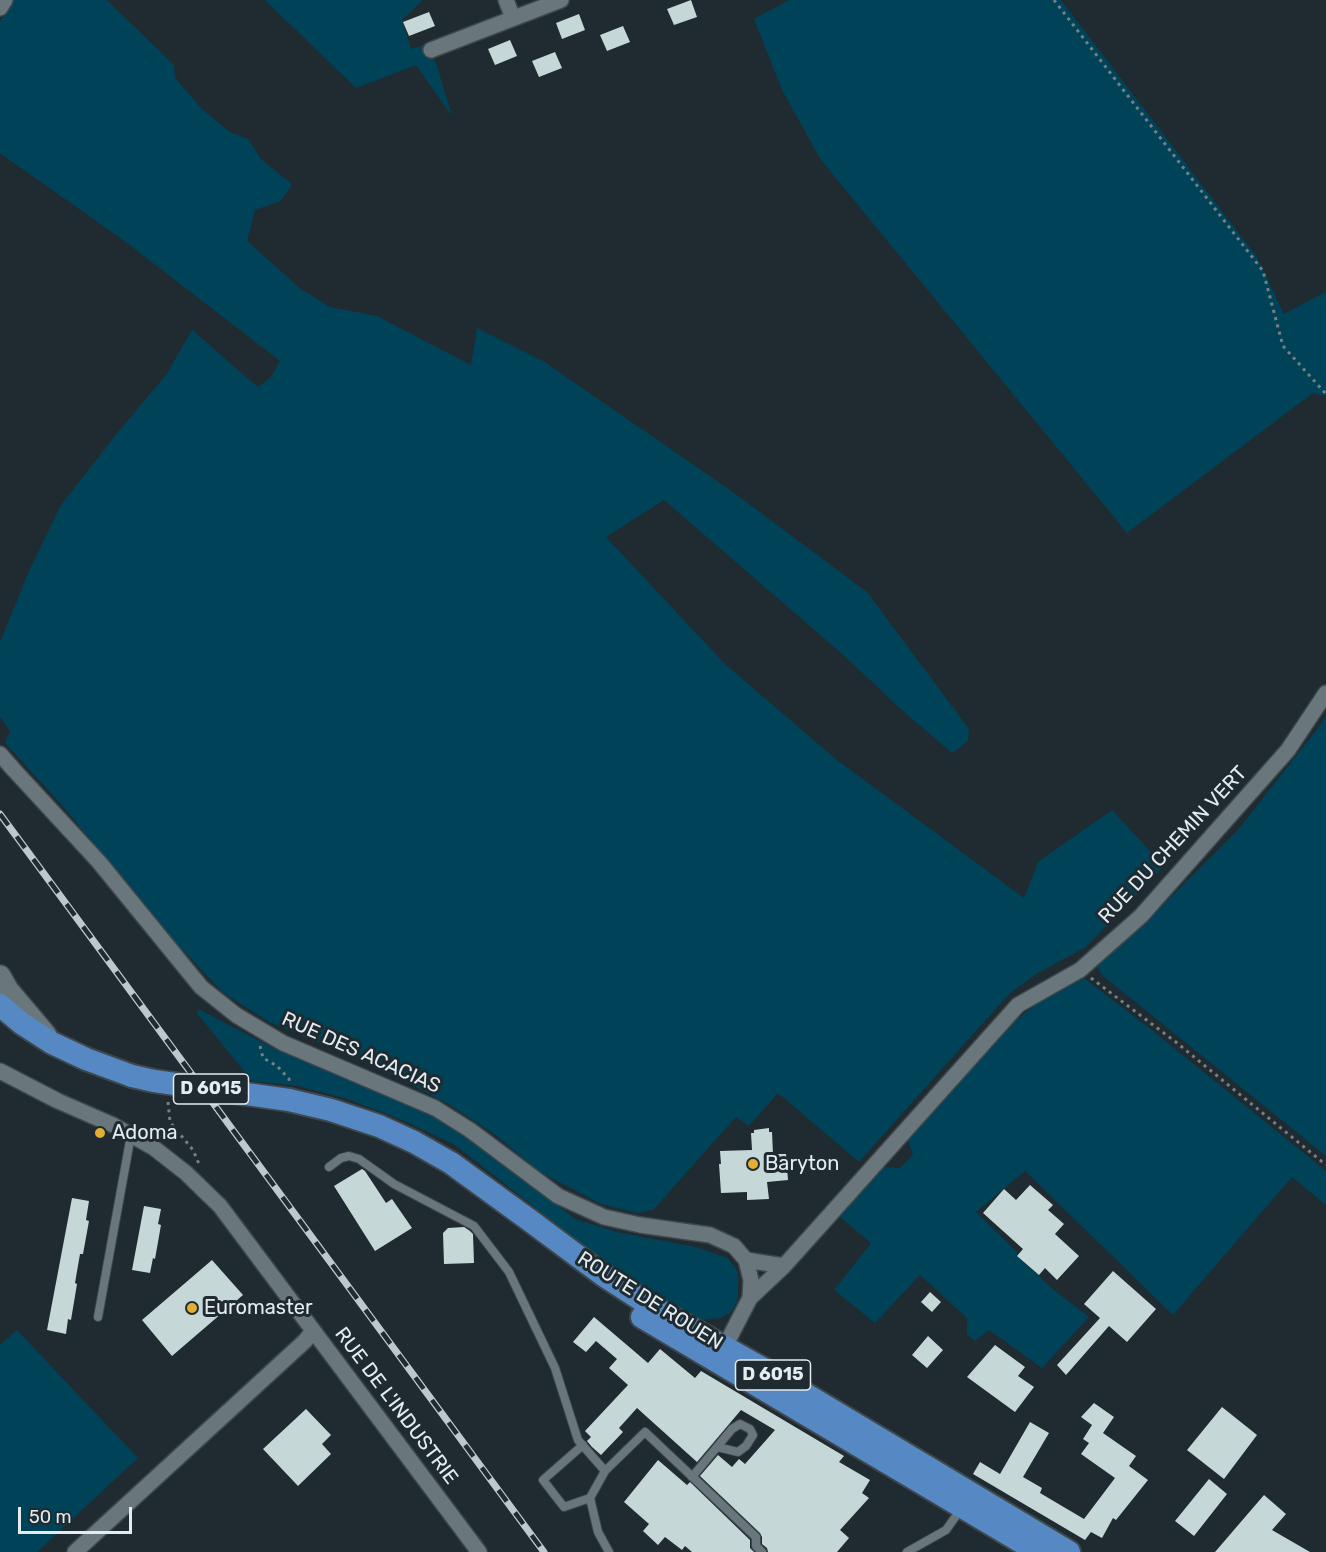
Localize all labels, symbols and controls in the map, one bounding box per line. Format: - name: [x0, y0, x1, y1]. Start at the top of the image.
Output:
- street label: RUE DU CHEMIN VERT: [1094, 761, 1252, 929]
- street label: RUE DES ACACIAS: [278, 1007, 444, 1099]
- road number: D 6015: [174, 1074, 248, 1104]
- place label: Adoma: [112, 1121, 177, 1145]
- marker: Adoma: [93, 1126, 107, 1140]
- place label: Baryton: [765, 1152, 839, 1176]
- marker: Baryton: [746, 1157, 760, 1171]
- street label: ROUTE DE ROUEN: [573, 1247, 727, 1355]
- place label: Euromaster: [204, 1296, 313, 1320]
- marker: Euromaster: [185, 1301, 199, 1315]
- street label: RUE DE L'INDUSTRIE: [329, 1323, 463, 1489]
- road number: D 6015: [736, 1360, 810, 1390]
- scale bar: [21, 1495, 135, 1533]
- text: 50 m: [29, 1506, 72, 1528]

